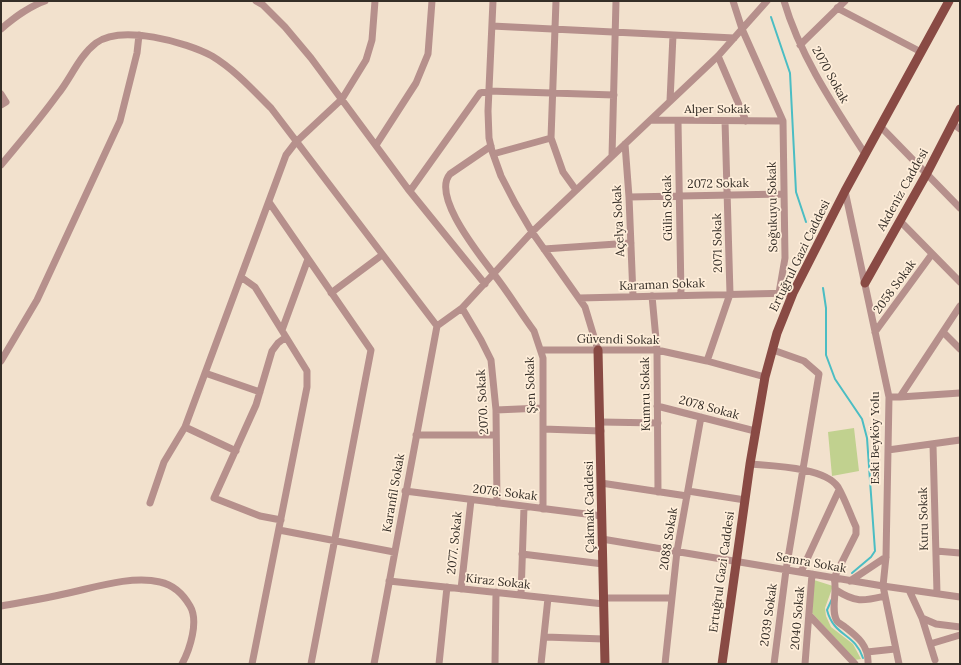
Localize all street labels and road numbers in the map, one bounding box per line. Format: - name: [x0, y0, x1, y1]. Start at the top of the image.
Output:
- street label: 2070 Sokak: [809, 44, 851, 106]
- street label: Alper Sokak: [684, 103, 750, 117]
- street label: Akdeniz Caddesi: [874, 146, 932, 234]
- street label: Soğukuyu Sokak: [765, 162, 781, 252]
- street label: Gülin Sokak: [660, 175, 676, 241]
- street label: 2072 Sokak: [687, 176, 749, 192]
- street label: Açelya Sokak: [610, 185, 628, 257]
- street label: Ertuğrul Gazi Caddesi: [767, 198, 833, 314]
- street label: 2071 Sokak: [710, 213, 726, 273]
- street label: 2058 Sokak: [871, 257, 919, 317]
- street label: Karaman Sokak: [619, 276, 705, 294]
- street label: Güvendi Sokak: [577, 332, 659, 348]
- street label: Şen Sokak: [523, 356, 539, 414]
- street label: Kumru Sokak: [638, 357, 654, 431]
- street label: 2070. Sokak: [474, 369, 492, 435]
- street label: Eski Beyköy Yolu: [869, 391, 883, 485]
- street label: 2078 Sokak: [677, 393, 741, 423]
- street label: Karanfil Sokak: [380, 452, 408, 534]
- street label: Çakmak Caddesi: [582, 461, 598, 553]
- street label: 2076. Sokak: [472, 482, 538, 504]
- street label: Kuru Sokak: [916, 487, 932, 551]
- street label: 2088 Sokak: [657, 507, 681, 571]
- street label: Ertuğrul Gazi Caddesi: [706, 510, 738, 634]
- street label: 2077. Sokak: [445, 511, 465, 575]
- street label: Semra Sokak: [775, 550, 847, 576]
- street label: Kiraz Sokak: [465, 571, 531, 593]
- street label: 2039 Sokak: [757, 583, 781, 647]
- street label: 2040 Sokak: [788, 586, 808, 650]

